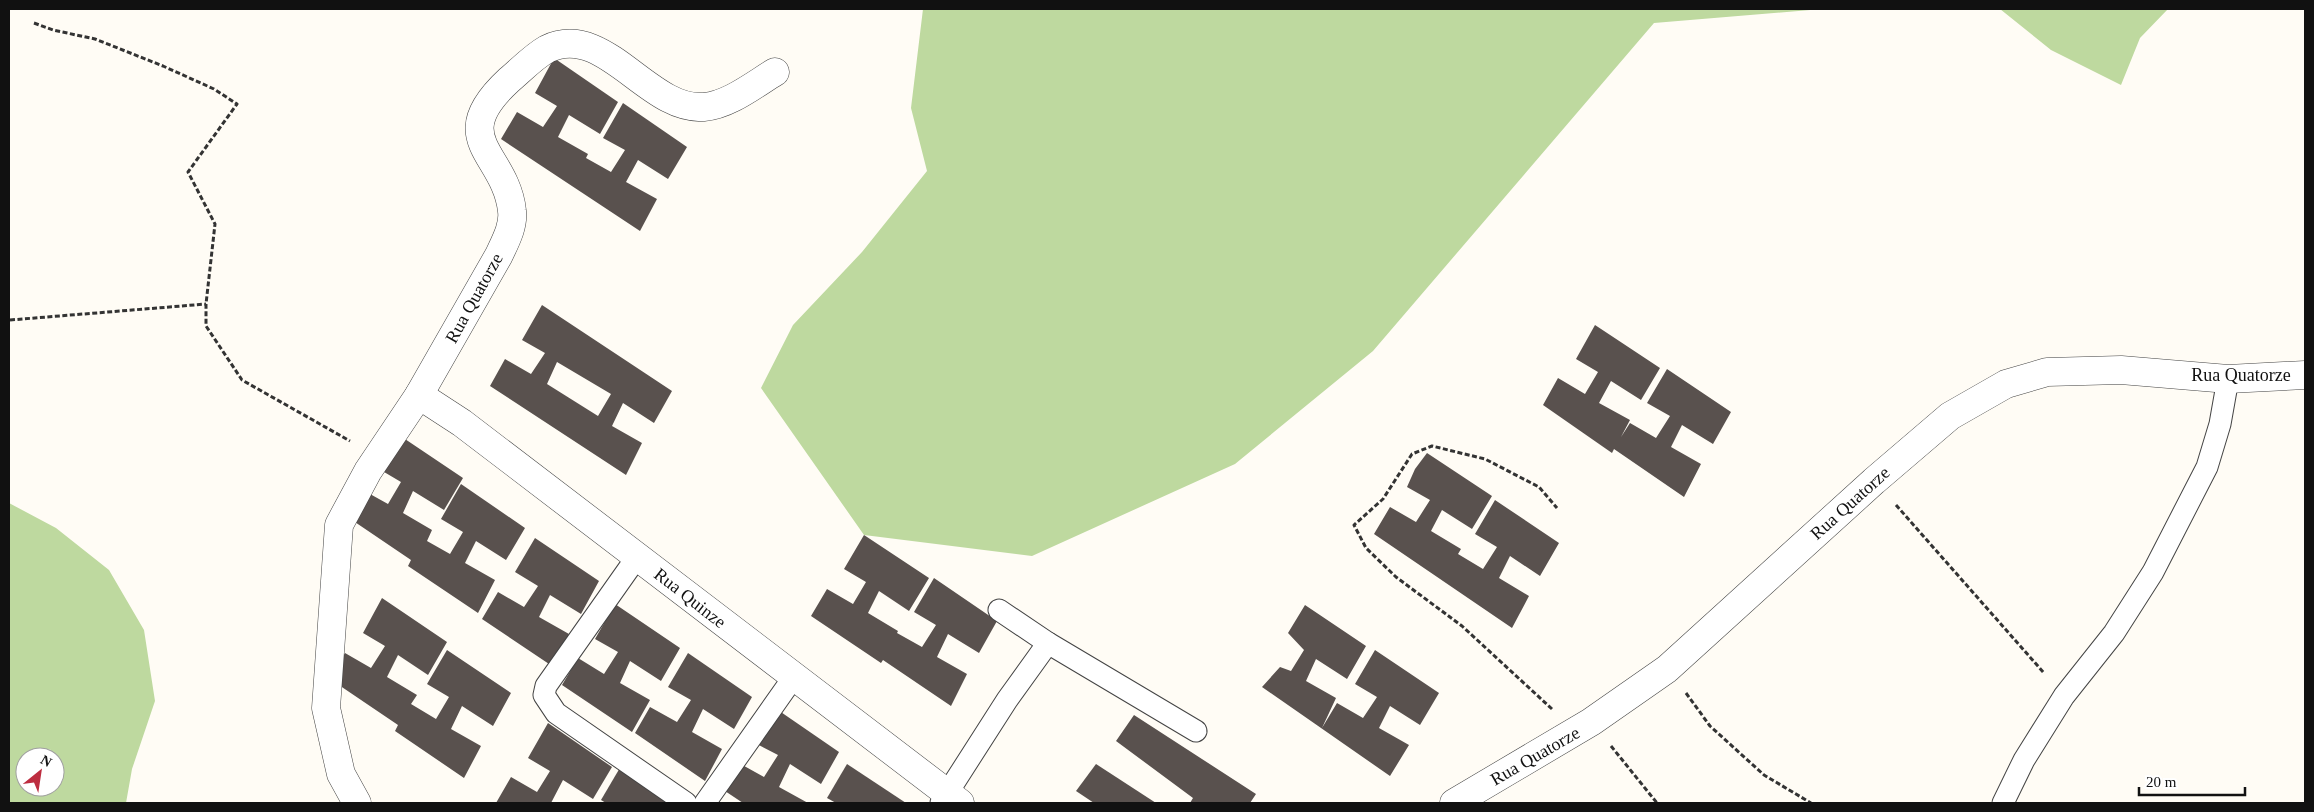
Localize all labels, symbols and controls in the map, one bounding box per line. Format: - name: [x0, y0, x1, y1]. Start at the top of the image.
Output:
- street label: Rua Quatorze: [441, 250, 507, 346]
- street label: Rua Quatorze: [2191, 365, 2291, 385]
- street label: Rua Quatorze: [1806, 462, 1894, 544]
- street label: Rua Quinze: [650, 564, 730, 632]
- street label: Rua Quatorze: [1487, 722, 1583, 790]
- north arrow: [15, 747, 65, 797]
- text: N: [38, 752, 54, 770]
- scale bar: [2139, 764, 2245, 796]
- text: 20 m: [2146, 774, 2177, 790]

